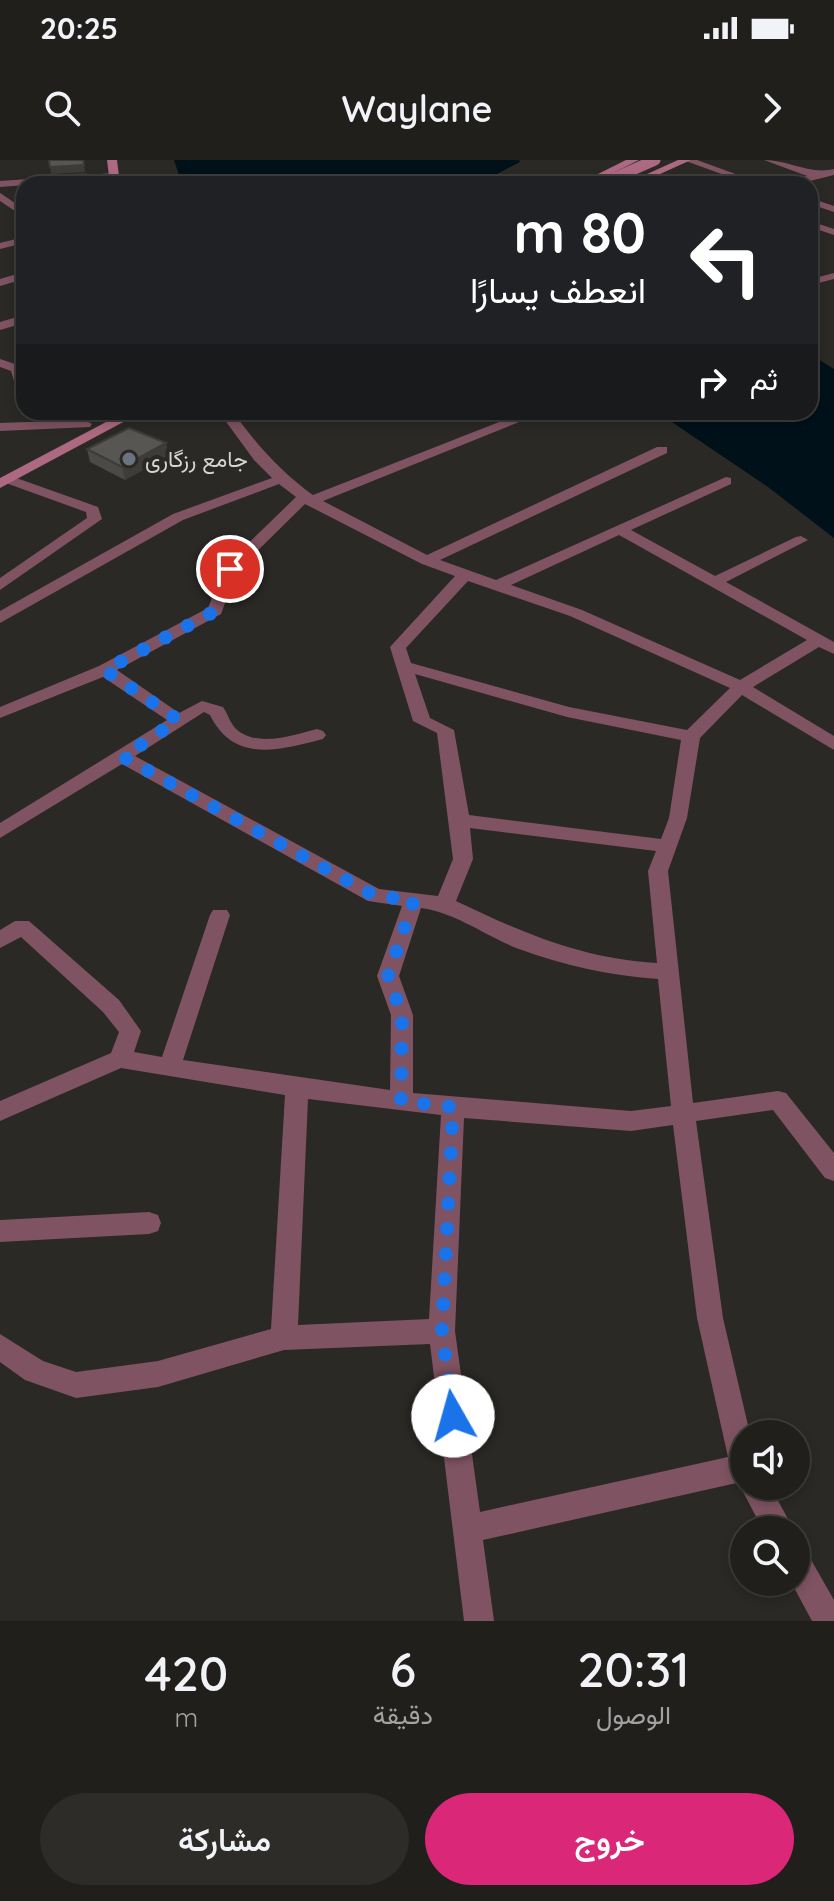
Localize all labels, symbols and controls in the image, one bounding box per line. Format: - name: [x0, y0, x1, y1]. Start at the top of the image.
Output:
- text: 20:25: [40, 9, 118, 47]
- icon: search: [40, 86, 84, 130]
- text: Waylane: [342, 86, 493, 131]
- icon: forward: [750, 86, 794, 130]
- text: 80 m: [514, 197, 646, 267]
- icon: left: [674, 208, 778, 312]
- text: انعطف يسارًا: [470, 267, 646, 312]
- icon: right: [690, 360, 734, 404]
- text: ثم: [750, 360, 778, 398]
- place label: جامع رزگاری: [145, 445, 248, 474]
- marker: جامع رزگاری: [120, 450, 138, 468]
- pin: [196, 535, 264, 603]
- icon: arrive: [208, 547, 252, 591]
- position arrow: [411, 1374, 495, 1458]
- map controls: [730, 1420, 810, 1596]
- button: sound: [730, 1420, 810, 1500]
- button: search: [730, 1516, 810, 1596]
- text: 6: [390, 1639, 416, 1699]
- text: 20:31: [577, 1639, 689, 1699]
- text: 420: [145, 1643, 228, 1703]
- text: دقيقة: [373, 1698, 433, 1731]
- text: الوصول: [596, 1698, 671, 1731]
- text: m: [175, 1701, 198, 1734]
- button: مشاركة: [40, 1793, 409, 1885]
- button: خروج: [425, 1793, 794, 1885]

